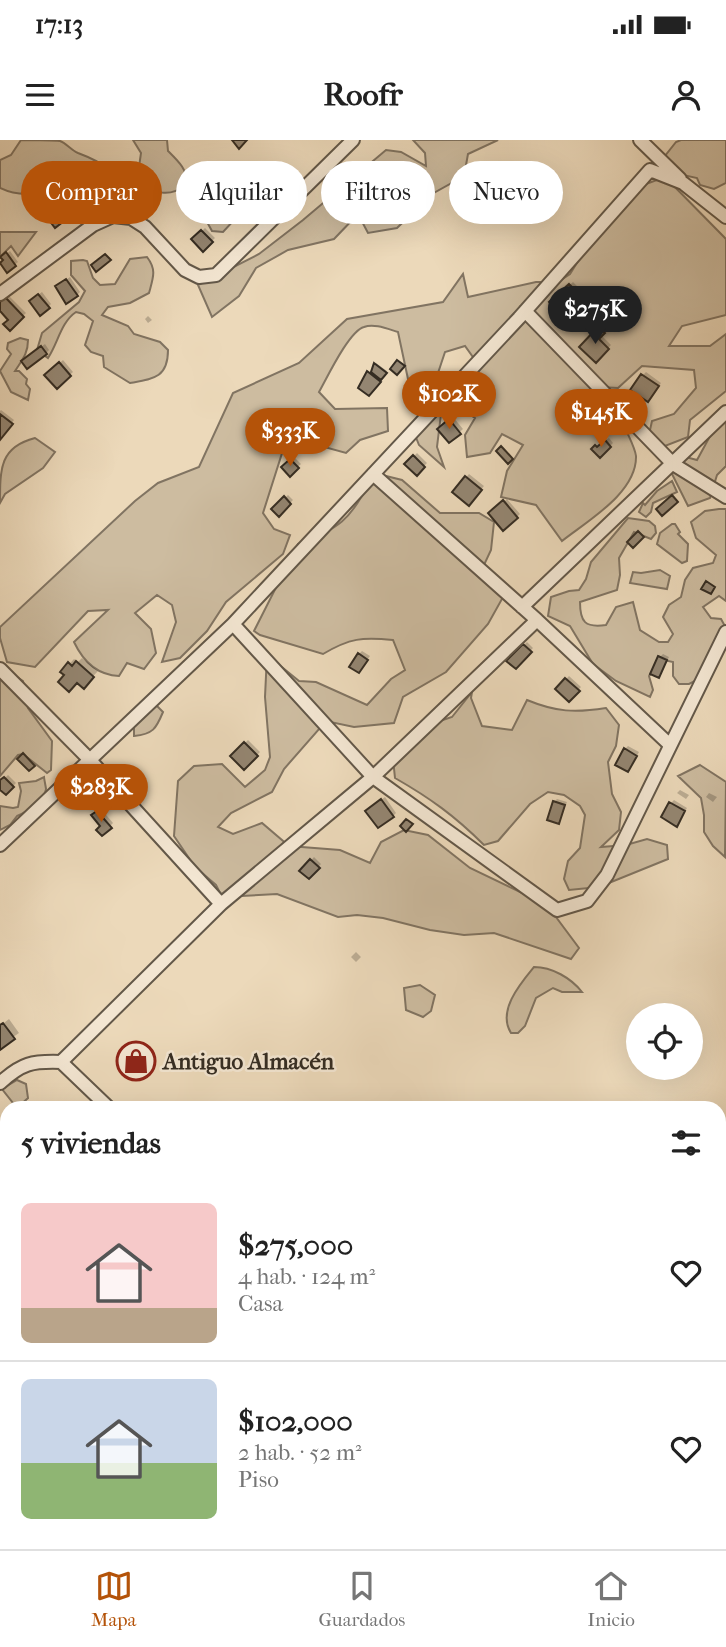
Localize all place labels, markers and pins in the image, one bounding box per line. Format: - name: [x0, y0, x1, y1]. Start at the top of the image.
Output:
- pin: $275K: [546, 286, 644, 346]
- pin: $102K: [400, 372, 498, 431]
- pin: $145K: [552, 390, 650, 449]
- pin: $333K: [241, 408, 339, 468]
- pin: $283K: [52, 764, 150, 824]
- shop icon: Antiguo Almacén: [115, 1040, 157, 1082]
- place label: Antiguo Almacén: [161, 1048, 335, 1075]

